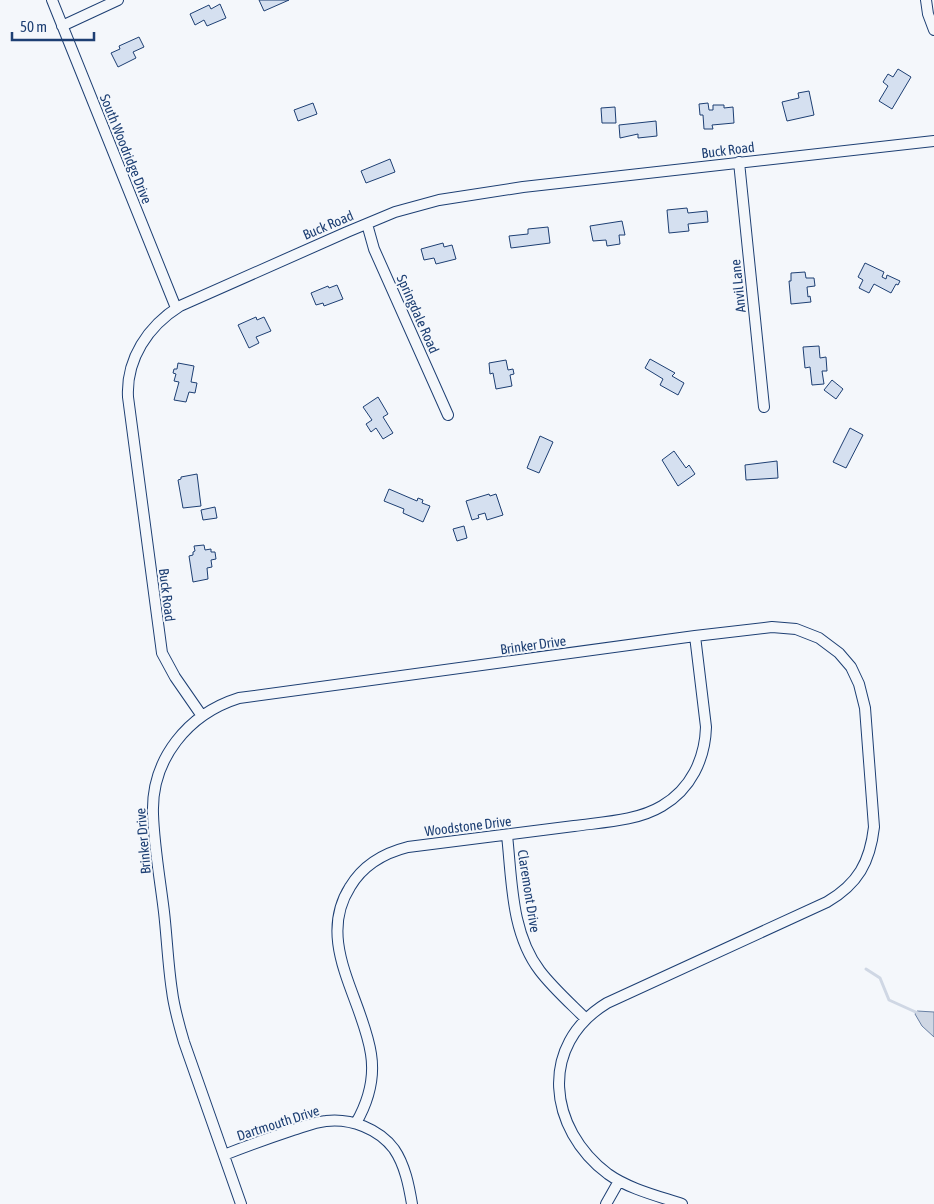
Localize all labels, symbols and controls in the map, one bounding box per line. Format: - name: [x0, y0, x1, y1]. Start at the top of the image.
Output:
- scale bar: [12, 10, 95, 42]
- text: 50 m: [20, 18, 47, 35]
- street label: South Woodridge Drive: [97, 92, 155, 206]
- street label: Buck Road: [701, 139, 755, 161]
- street label: Buck Road: [300, 207, 356, 243]
- street label: Anvil Lane: [727, 259, 749, 313]
- street label: Springdale Road: [394, 272, 442, 356]
- street label: Buck Road: [156, 568, 178, 622]
- street label: Brinker Drive: [499, 632, 567, 658]
- street label: Brinker Drive: [132, 807, 154, 875]
- street label: Woodstone Drive: [424, 813, 512, 839]
- street label: Claremont Drive: [515, 848, 543, 934]
- street label: Dartmouth Drive: [235, 1102, 321, 1144]

